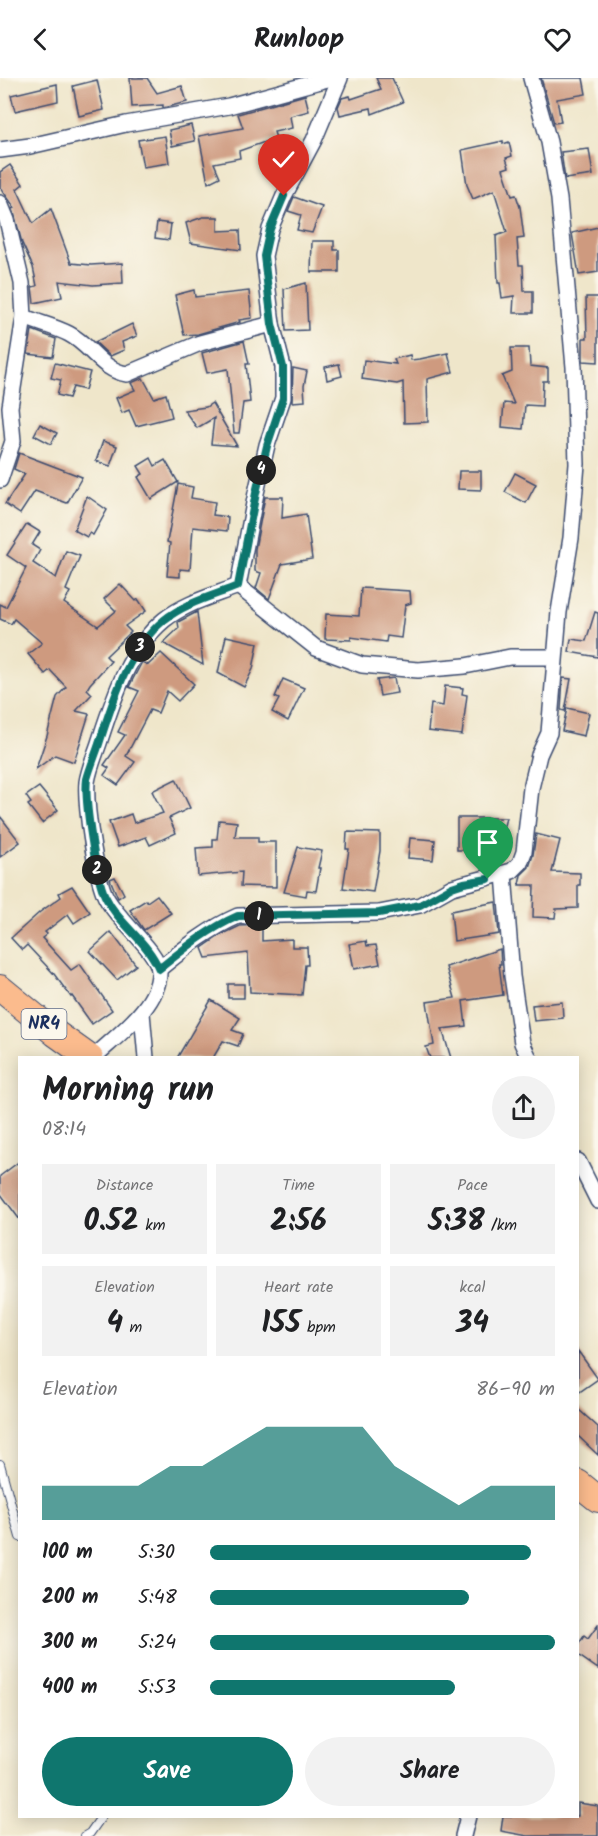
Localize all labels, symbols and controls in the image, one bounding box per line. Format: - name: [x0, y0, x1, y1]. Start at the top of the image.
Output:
- text: Runloop: [254, 18, 344, 61]
- icon: back: [24, 23, 57, 56]
- icon: heart: [541, 23, 574, 56]
- pin: [258, 134, 309, 196]
- icon: check: [267, 143, 300, 176]
- pin: 4: [246, 455, 276, 485]
- text: 4: [257, 457, 265, 482]
- pin: 3: [125, 632, 155, 662]
- text: 3: [136, 634, 144, 659]
- pin: [462, 817, 513, 879]
- icon: arrive: [471, 826, 504, 859]
- pin: 2: [82, 855, 112, 885]
- text: 2: [92, 857, 102, 882]
- pin: 1: [244, 901, 274, 931]
- text: 1: [257, 903, 261, 928]
- road number: NR4: [22, 1009, 66, 1039]
- text: Morning run: [42, 1065, 214, 1118]
- button: share: [492, 1076, 555, 1139]
- text: 08:14: [42, 1114, 86, 1146]
- text: Distance: [96, 1173, 153, 1198]
- text: Time: [282, 1173, 315, 1198]
- text: Pace: [457, 1173, 488, 1198]
- text: 0.52: [84, 1198, 139, 1246]
- text: 2:56: [270, 1198, 327, 1246]
- text: 5:38: [428, 1198, 485, 1246]
- text: km: [139, 1213, 165, 1238]
- text: /km: [485, 1213, 517, 1238]
- text: Elevation: [94, 1275, 155, 1300]
- text: Heart rate: [264, 1275, 333, 1300]
- text: kcal: [459, 1275, 486, 1300]
- text: 4: [107, 1300, 123, 1348]
- text: 155: [261, 1300, 301, 1348]
- text: 34: [456, 1300, 489, 1348]
- text: m: [123, 1315, 142, 1340]
- text: bpm: [301, 1315, 336, 1340]
- text: Elevation: [42, 1374, 118, 1406]
- text: 86–90 m: [476, 1374, 555, 1406]
- text: 100 m: [42, 1537, 93, 1569]
- text: 5:30: [138, 1537, 175, 1569]
- text: 200 m: [42, 1582, 98, 1614]
- text: 5:48: [138, 1582, 177, 1614]
- text: 300 m: [42, 1627, 98, 1659]
- text: 5:24: [138, 1627, 176, 1659]
- text: 400 m: [42, 1672, 98, 1704]
- text: 5:53: [138, 1672, 176, 1704]
- button: Save: [42, 1737, 293, 1806]
- button: Share: [305, 1737, 555, 1806]

